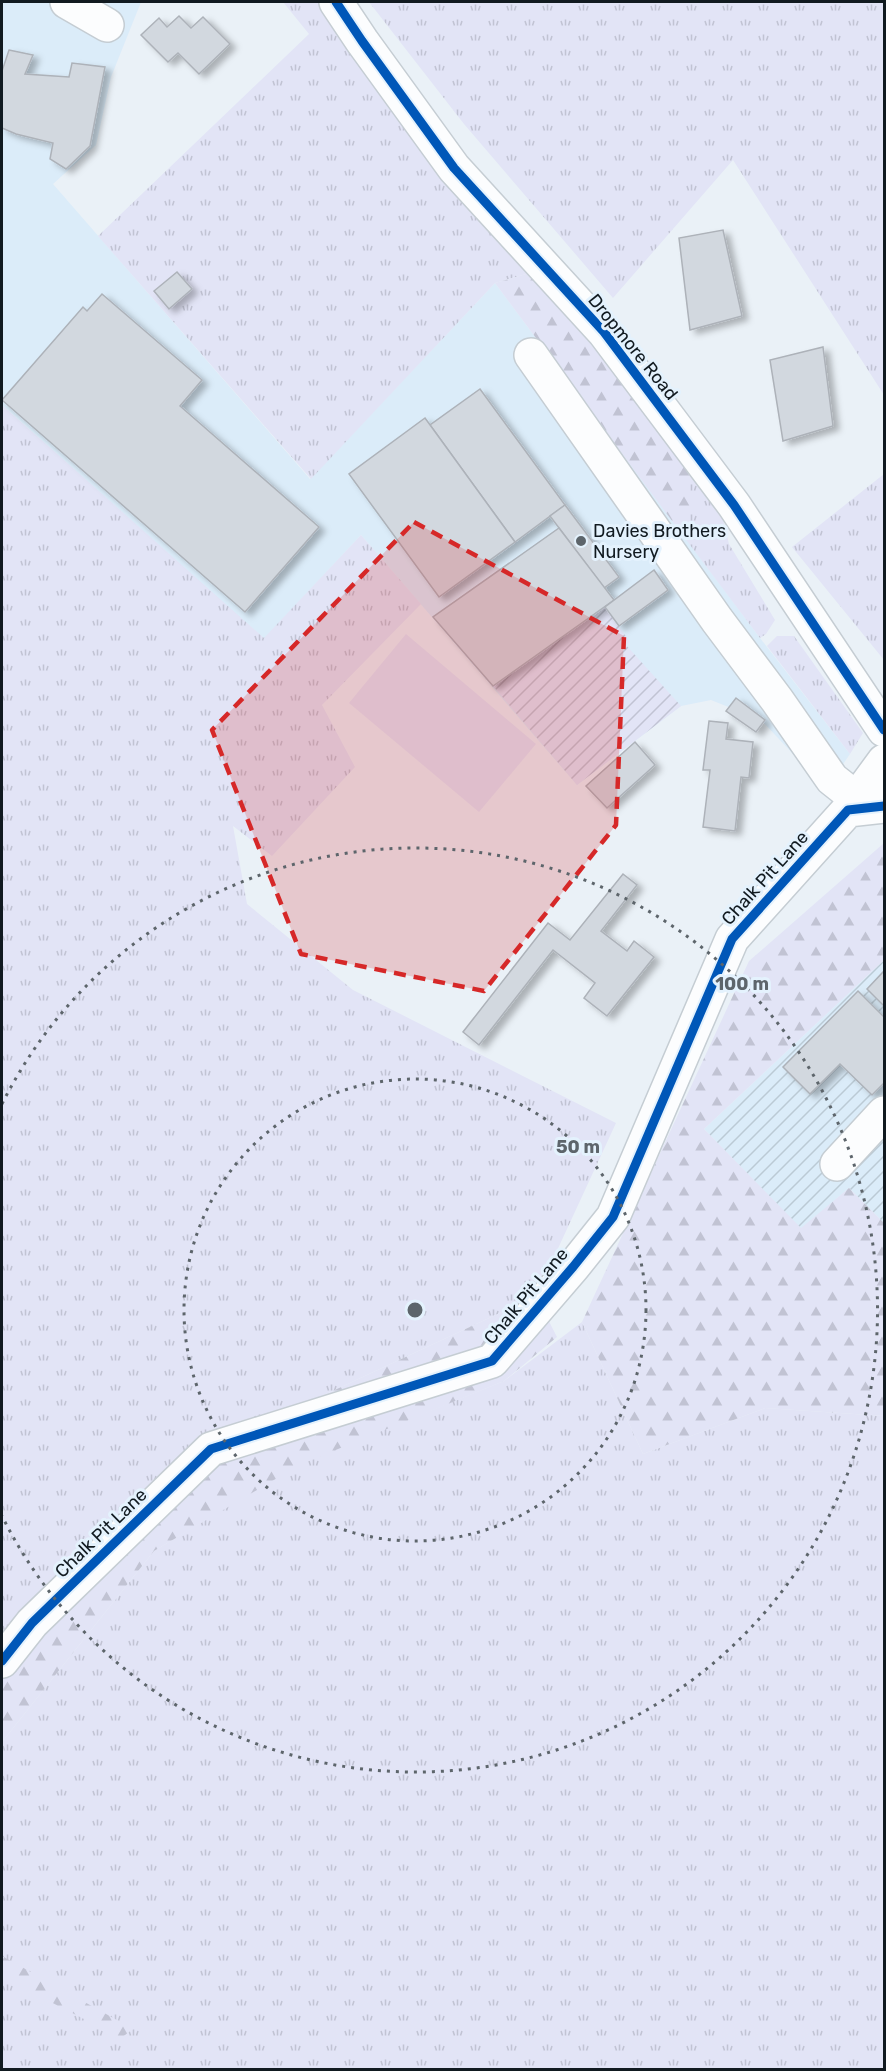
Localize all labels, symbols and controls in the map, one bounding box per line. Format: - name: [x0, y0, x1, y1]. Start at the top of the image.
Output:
- street label: Dropmore Road: [583, 289, 683, 405]
- place label: Davies Brothers Nursery: [593, 520, 726, 563]
- marker: Davies Brothers Nursery: [574, 534, 588, 548]
- street label: Chalk Pit Lane: [717, 826, 813, 930]
- text: 100 m: [715, 973, 769, 995]
- text: 50 m: [556, 1136, 600, 1158]
- street label: Chalk Pit Lane: [479, 1243, 573, 1349]
- centre of rings: [405, 1300, 425, 1320]
- street label: Chalk Pit Lane: [50, 1484, 152, 1582]

